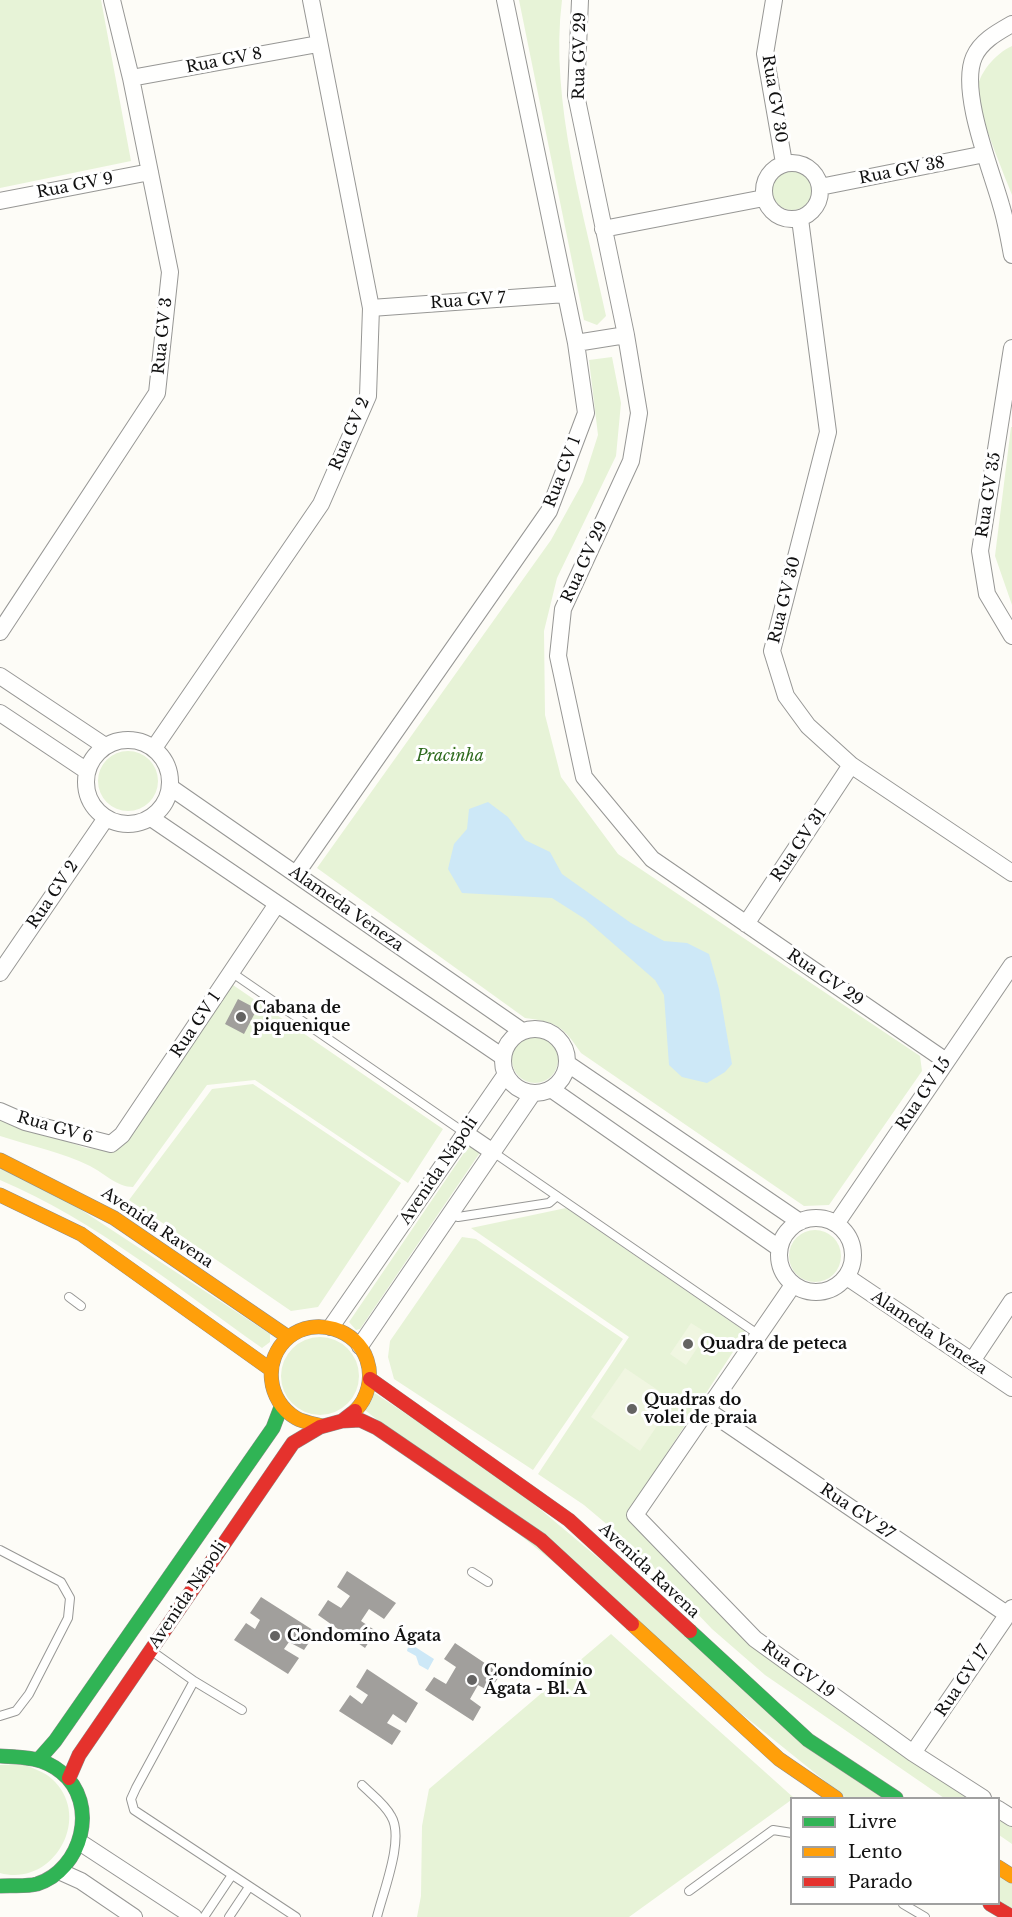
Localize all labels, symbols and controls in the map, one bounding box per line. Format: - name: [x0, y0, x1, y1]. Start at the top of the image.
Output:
- street label: Rua GV 29: [570, 12, 590, 100]
- street label: Rua GV 8: [184, 44, 264, 78]
- street label: Rua GV 30: [758, 54, 790, 144]
- street label: Rua GV 38: [857, 153, 947, 189]
- street label: Rua GV 9: [35, 169, 115, 203]
- street label: Rua GV 7: [430, 289, 506, 313]
- street label: Rua GV 3: [149, 297, 177, 375]
- street label: Rua GV 2: [326, 395, 374, 473]
- street label: Rua GV 1: [541, 434, 585, 510]
- street label: Rua GV 35: [973, 451, 1005, 539]
- street label: Rua GV 29: [558, 518, 612, 606]
- street label: Rua GV 30: [765, 555, 805, 645]
- park label: Pracinha: [416, 746, 484, 766]
- street label: Rua GV 31: [767, 805, 831, 885]
- street label: Rua GV 2: [23, 858, 83, 932]
- street label: Alameda Veneza: [285, 862, 407, 956]
- street label: Rua GV 29: [783, 946, 867, 1010]
- street label: Rua GV 1: [167, 989, 225, 1061]
- place label: Cabana de piquenique: [253, 998, 350, 1036]
- marker: Cabana de piquenique: [234, 1010, 248, 1024]
- street label: Rua GV 15: [893, 1054, 955, 1134]
- street label: Rua GV 6: [15, 1108, 95, 1148]
- street label: Avenida Nápoli: [396, 1114, 482, 1228]
- street label: Avenida Ravena: [98, 1184, 216, 1272]
- street label: Alameda Veneza: [868, 1287, 990, 1379]
- place label: Quadra de peteca: [700, 1334, 847, 1354]
- marker: Quadra de peteca: [681, 1337, 695, 1351]
- place label: Quadras do volei de praia: [644, 1390, 757, 1428]
- marker: Quadras do volei de praia: [625, 1402, 639, 1416]
- street label: Rua GV 27: [816, 1480, 898, 1544]
- street label: Avenida Ravena: [595, 1520, 703, 1622]
- street label: Avenida Nápoli: [145, 1538, 231, 1652]
- place label: Condomíno Ágata: [287, 1626, 441, 1646]
- marker: Condomíno Ágata: [268, 1629, 282, 1643]
- street label: Rua GV 19: [758, 1637, 838, 1703]
- street label: Rua GV 17: [932, 1641, 994, 1721]
- place label: Condomínio Ágata - Bl. A: [484, 1661, 592, 1699]
- marker: Condomínio Ágata - Bl. A: [465, 1673, 479, 1687]
- legend: [790, 1797, 1000, 1905]
- text: Livre: [848, 1811, 897, 1833]
- text: Lento: [848, 1841, 902, 1863]
- text: Parado: [848, 1871, 913, 1893]

